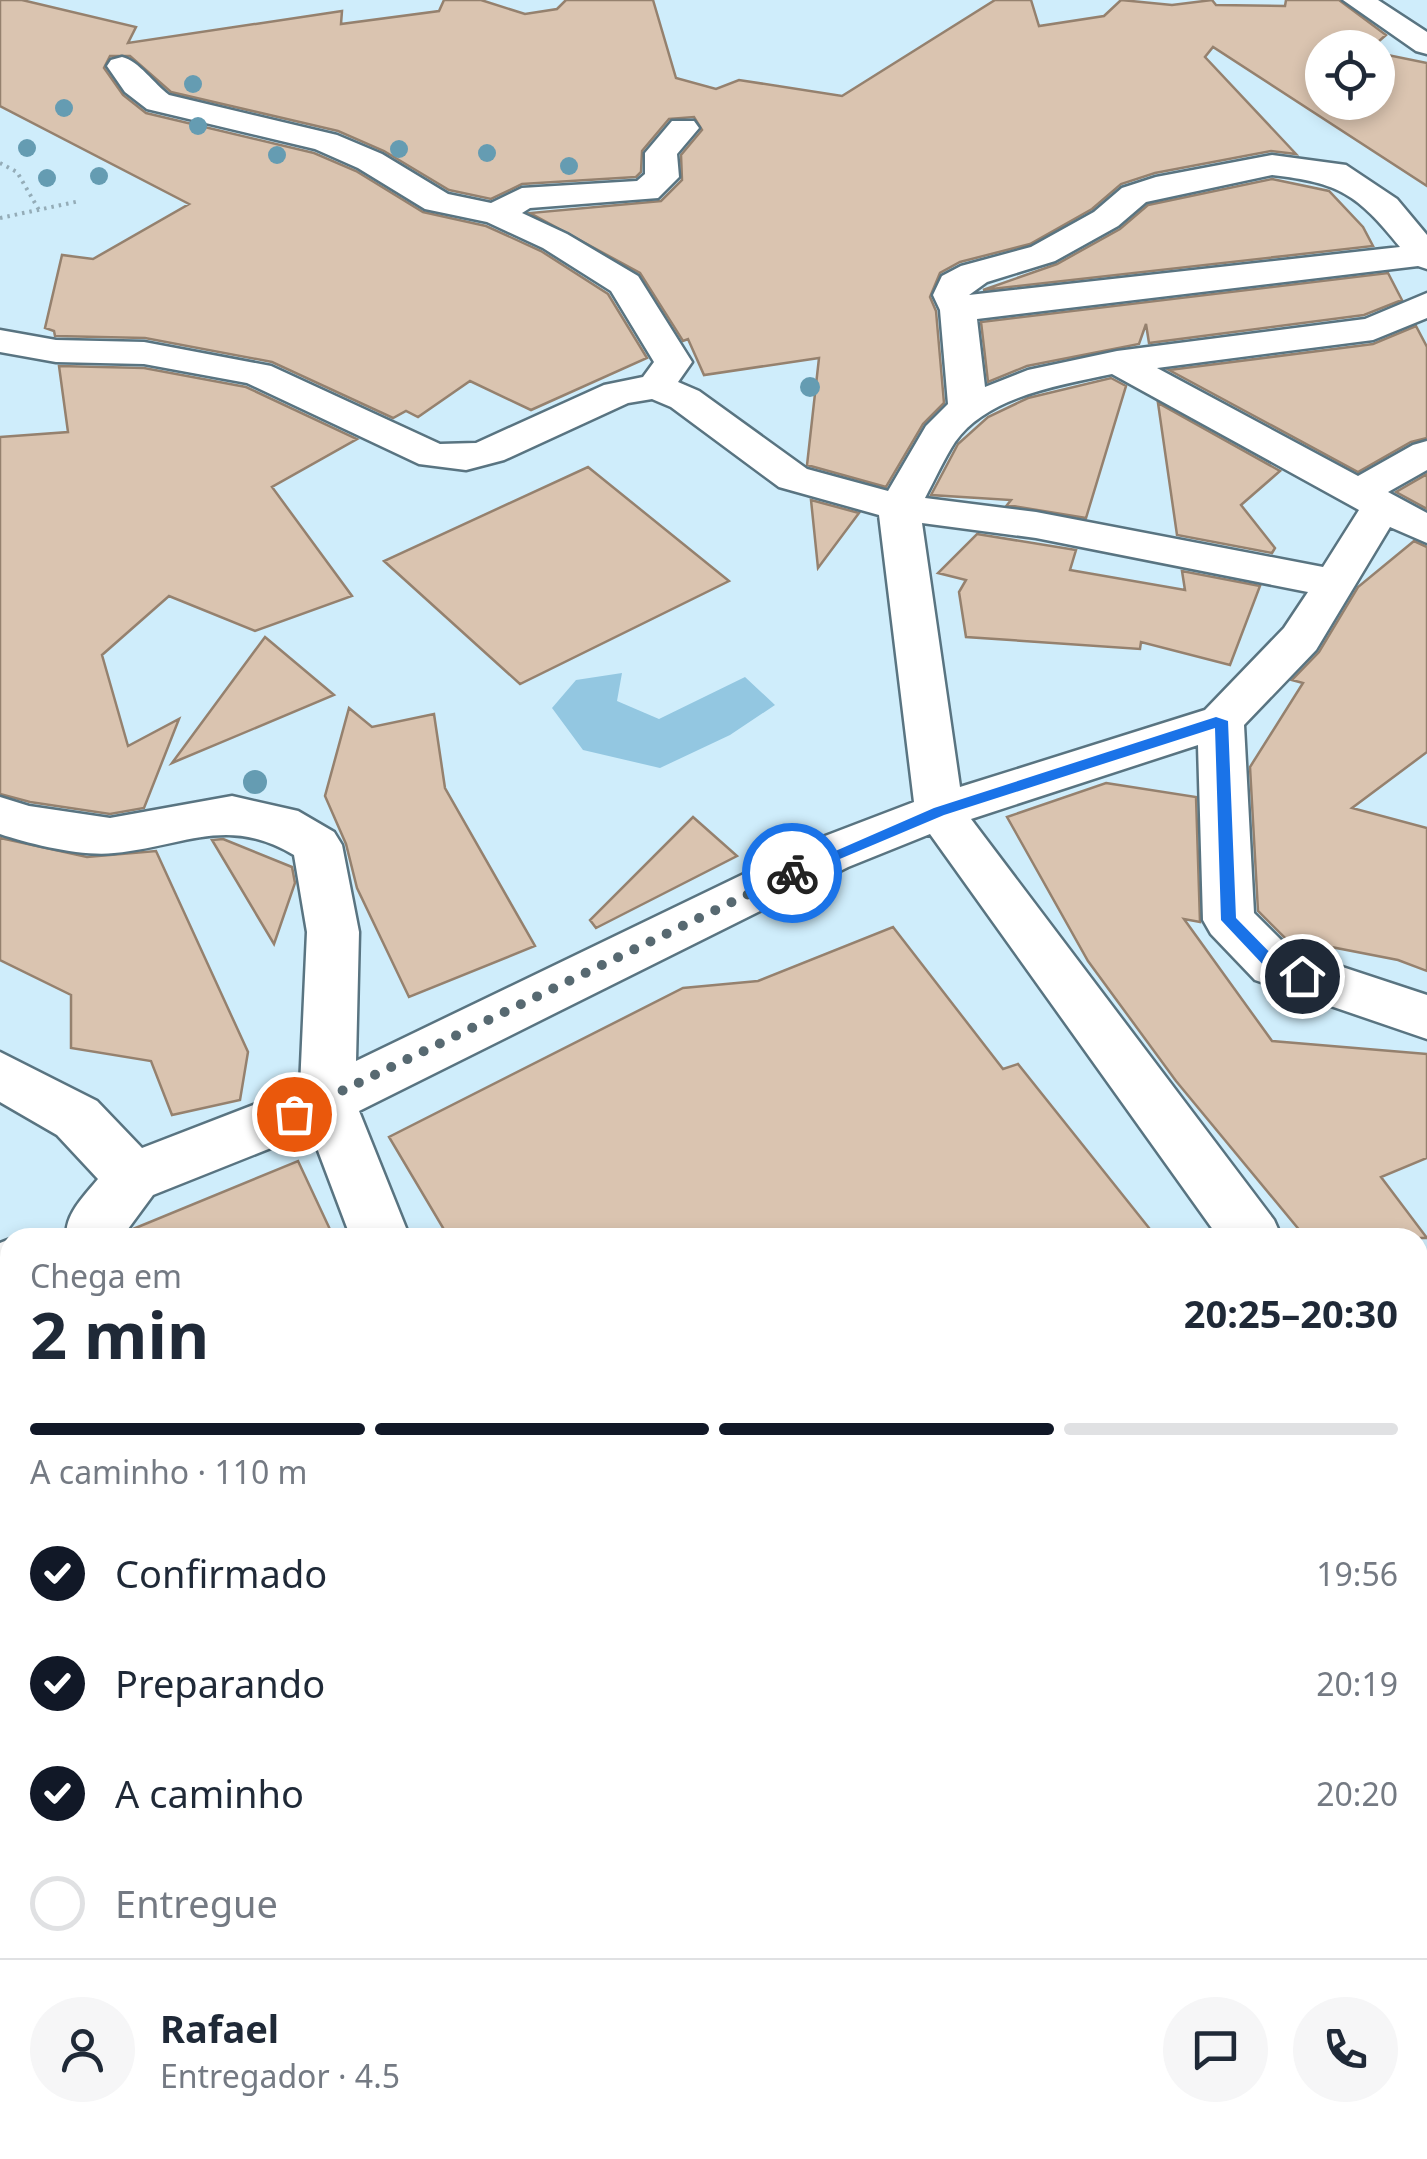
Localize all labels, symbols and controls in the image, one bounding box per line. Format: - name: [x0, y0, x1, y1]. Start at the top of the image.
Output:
- map controls: [1305, 30, 1395, 120]
- button: locate: [1305, 30, 1395, 120]
- courier: [742, 823, 842, 923]
- icon: bike: [765, 846, 820, 901]
- pin: [1260, 934, 1345, 1019]
- icon: home: [1275, 949, 1330, 1004]
- pin: [252, 1072, 337, 1157]
- icon: bag: [267, 1087, 322, 1142]
- text: Chega em: [30, 1254, 182, 1297]
- text: 20:25–20:30: [1184, 1287, 1398, 1339]
- text: 2 min: [30, 1290, 209, 1378]
- text: A caminho · 110 m: [30, 1450, 308, 1493]
- icon: check: [30, 1546, 85, 1601]
- text: Confirmado: [115, 1547, 327, 1599]
- text: 19:56: [1316, 1552, 1398, 1595]
- icon: check: [30, 1656, 85, 1711]
- text: Preparando: [115, 1657, 325, 1709]
- text: 20:19: [1316, 1662, 1398, 1705]
- icon: check: [30, 1766, 85, 1821]
- text: A caminho: [115, 1767, 304, 1819]
- text: 20:20: [1316, 1772, 1398, 1815]
- text: Entregue: [115, 1877, 278, 1929]
- button: person: [30, 1997, 135, 2102]
- button: chat: [1163, 1997, 1268, 2102]
- button: phone: [1293, 1997, 1398, 2102]
- text: Rafael: [160, 2002, 279, 2054]
- text: Entregador · 4.5: [160, 2054, 400, 2097]

